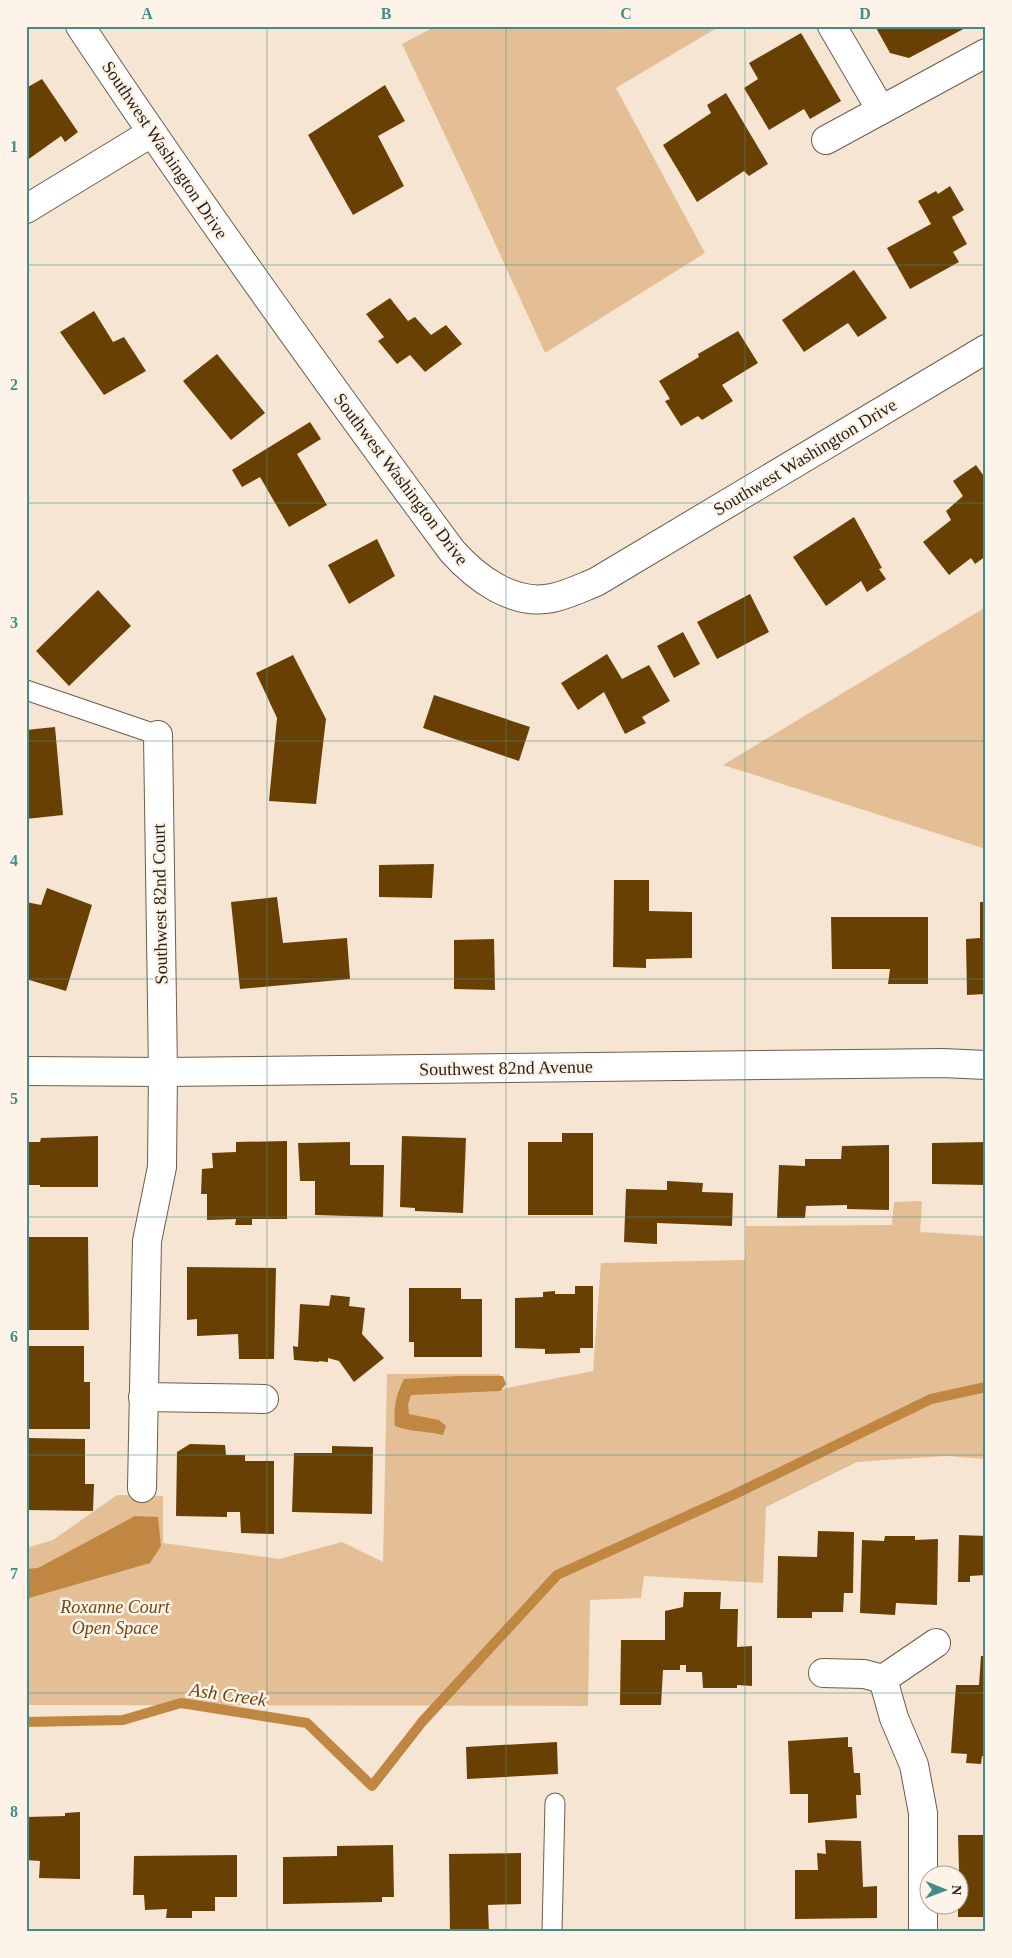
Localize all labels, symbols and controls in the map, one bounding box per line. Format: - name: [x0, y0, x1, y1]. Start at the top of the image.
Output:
- text: A: [141, 5, 153, 22]
- text: B: [381, 5, 392, 22]
- text: C: [620, 5, 632, 22]
- text: D: [859, 5, 871, 22]
- street label: Southwest Washington Drive: [98, 57, 232, 243]
- text: 1: [10, 138, 18, 155]
- text: 2: [10, 376, 18, 393]
- street label: Southwest Washington Drive: [330, 389, 472, 569]
- street label: Southwest Washington Drive: [710, 394, 900, 520]
- text: 3: [10, 614, 18, 631]
- street label: Southwest 82nd Court: [149, 823, 171, 985]
- text: 4: [10, 852, 18, 869]
- street label: Southwest 82nd Avenue: [419, 1056, 593, 1080]
- text: 5: [10, 1090, 18, 1107]
- text: 6: [10, 1328, 18, 1345]
- text: 7: [10, 1565, 18, 1582]
- park label: Roxanne Court Open Space: [59, 1597, 171, 1638]
- water label: Ash Creek: [186, 1678, 269, 1710]
- text: 8: [10, 1803, 18, 1820]
- north arrow: [920, 1866, 970, 1916]
- text: N: [949, 1885, 964, 1895]

